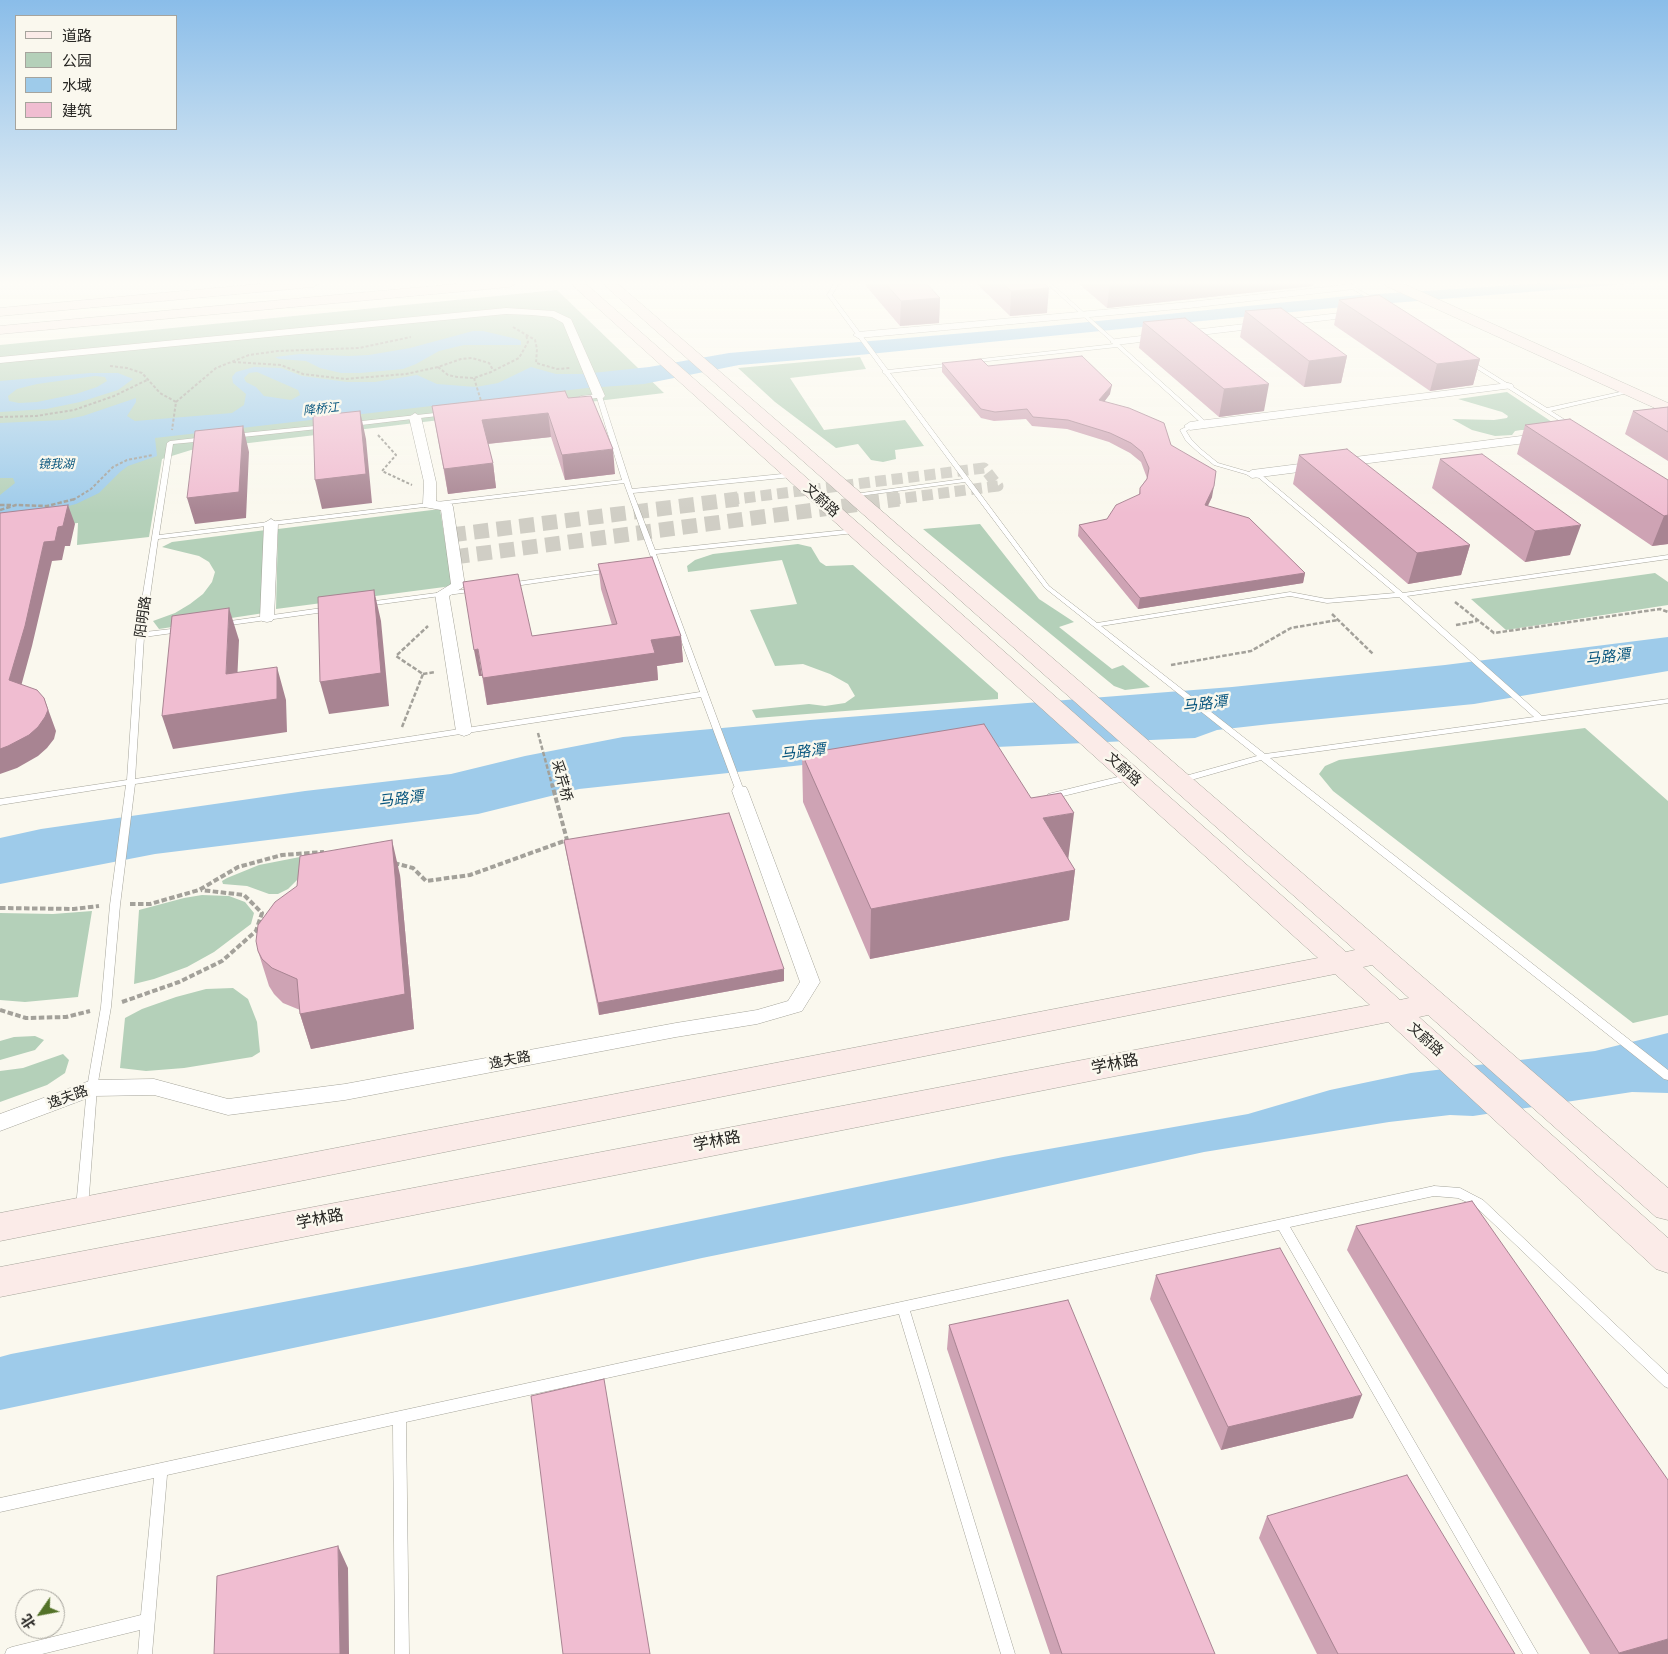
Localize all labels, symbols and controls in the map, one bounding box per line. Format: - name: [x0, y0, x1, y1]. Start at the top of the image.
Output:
- legend: [15, 15, 178, 130]
- text: 道路: [62, 27, 92, 45]
- text: 公园: [62, 52, 92, 70]
- text: 水域: [62, 77, 92, 95]
- text: 建筑: [62, 102, 92, 120]
- water label: 降桥江: [302, 401, 340, 419]
- water label: 镜我湖: [38, 458, 74, 472]
- street label: 文蔚路: [800, 481, 842, 521]
- street label: 阳明路: [133, 595, 155, 639]
- water label: 马路潭: [1585, 646, 1631, 670]
- water label: 马路潭: [1182, 693, 1228, 717]
- water label: 马路潭: [780, 741, 826, 765]
- street label: 文蔚路: [1102, 750, 1144, 790]
- street label: 采芹桥: [547, 759, 575, 803]
- water label: 马路潭: [378, 788, 424, 812]
- street label: 文蔚路: [1404, 1020, 1446, 1060]
- street label: 逸夫路: [488, 1049, 532, 1073]
- street label: 学林路: [1090, 1051, 1140, 1079]
- street label: 逸夫路: [45, 1083, 91, 1113]
- street label: 学林路: [692, 1128, 742, 1156]
- street label: 学林路: [295, 1206, 345, 1234]
- north arrow: [15, 1589, 65, 1639]
- text: 北: [18, 1611, 39, 1632]

